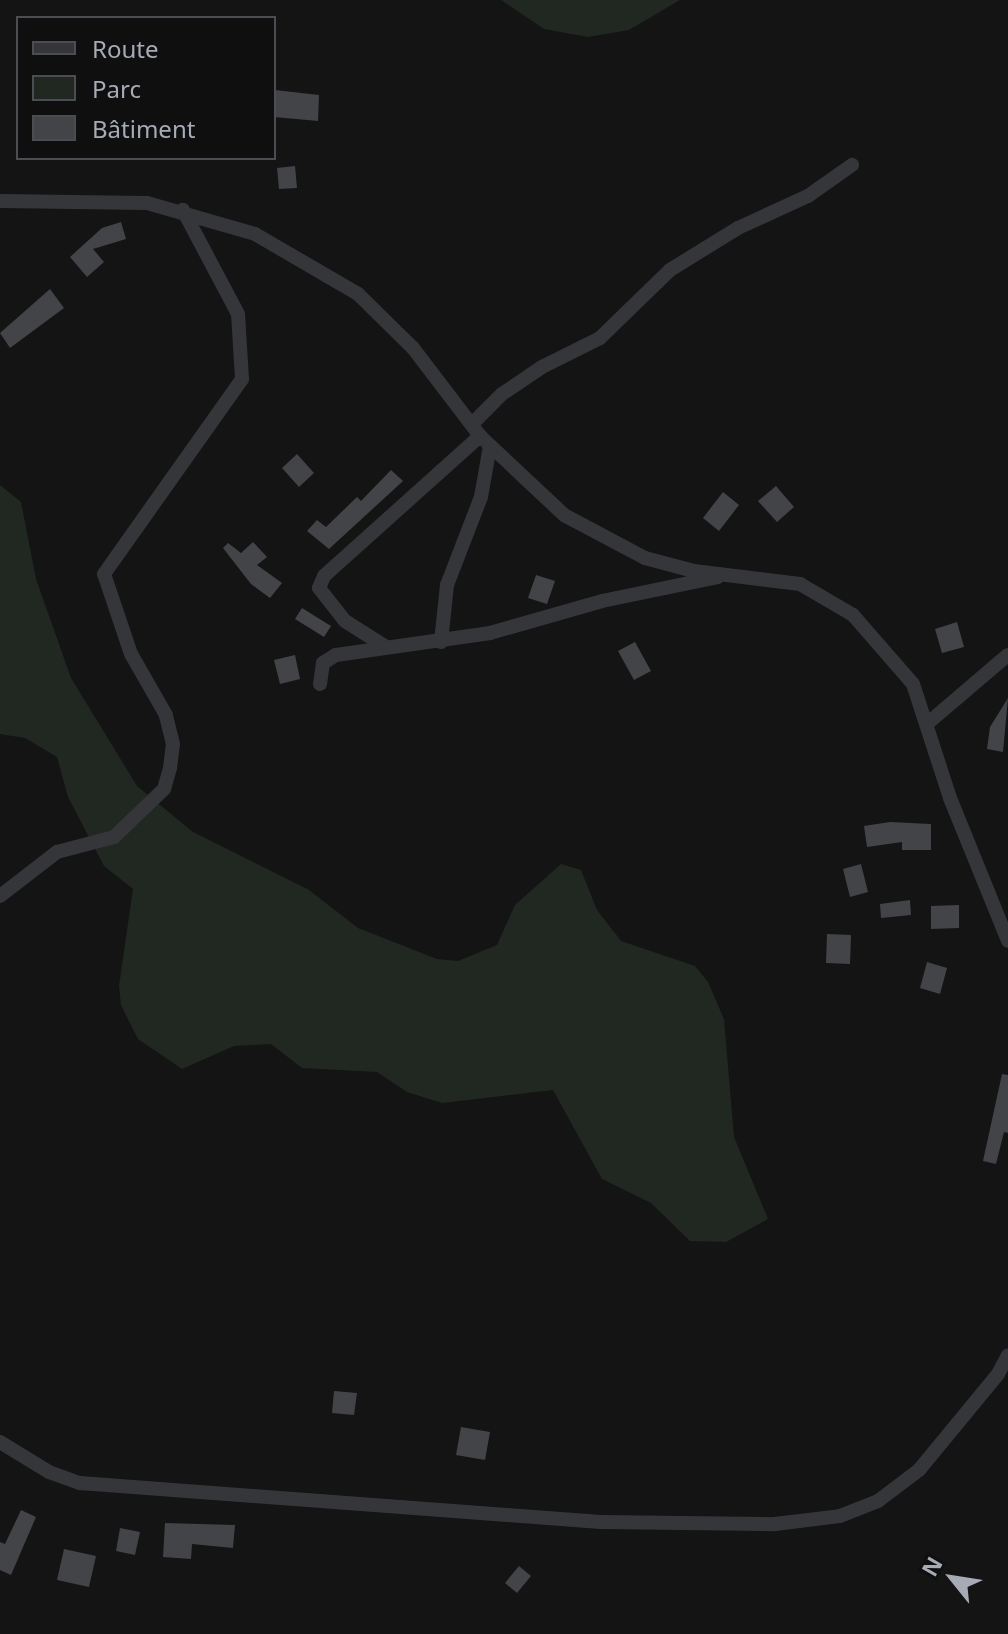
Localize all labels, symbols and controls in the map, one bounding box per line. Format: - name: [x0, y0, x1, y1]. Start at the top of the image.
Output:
- legend: [16, 16, 276, 160]
- text: Route: [92, 32, 158, 65]
- text: Parc: [92, 72, 141, 105]
- text: Bâtiment: [92, 112, 195, 145]
- north arrow: [912, 1538, 992, 1618]
- text: N: [914, 1551, 949, 1581]

